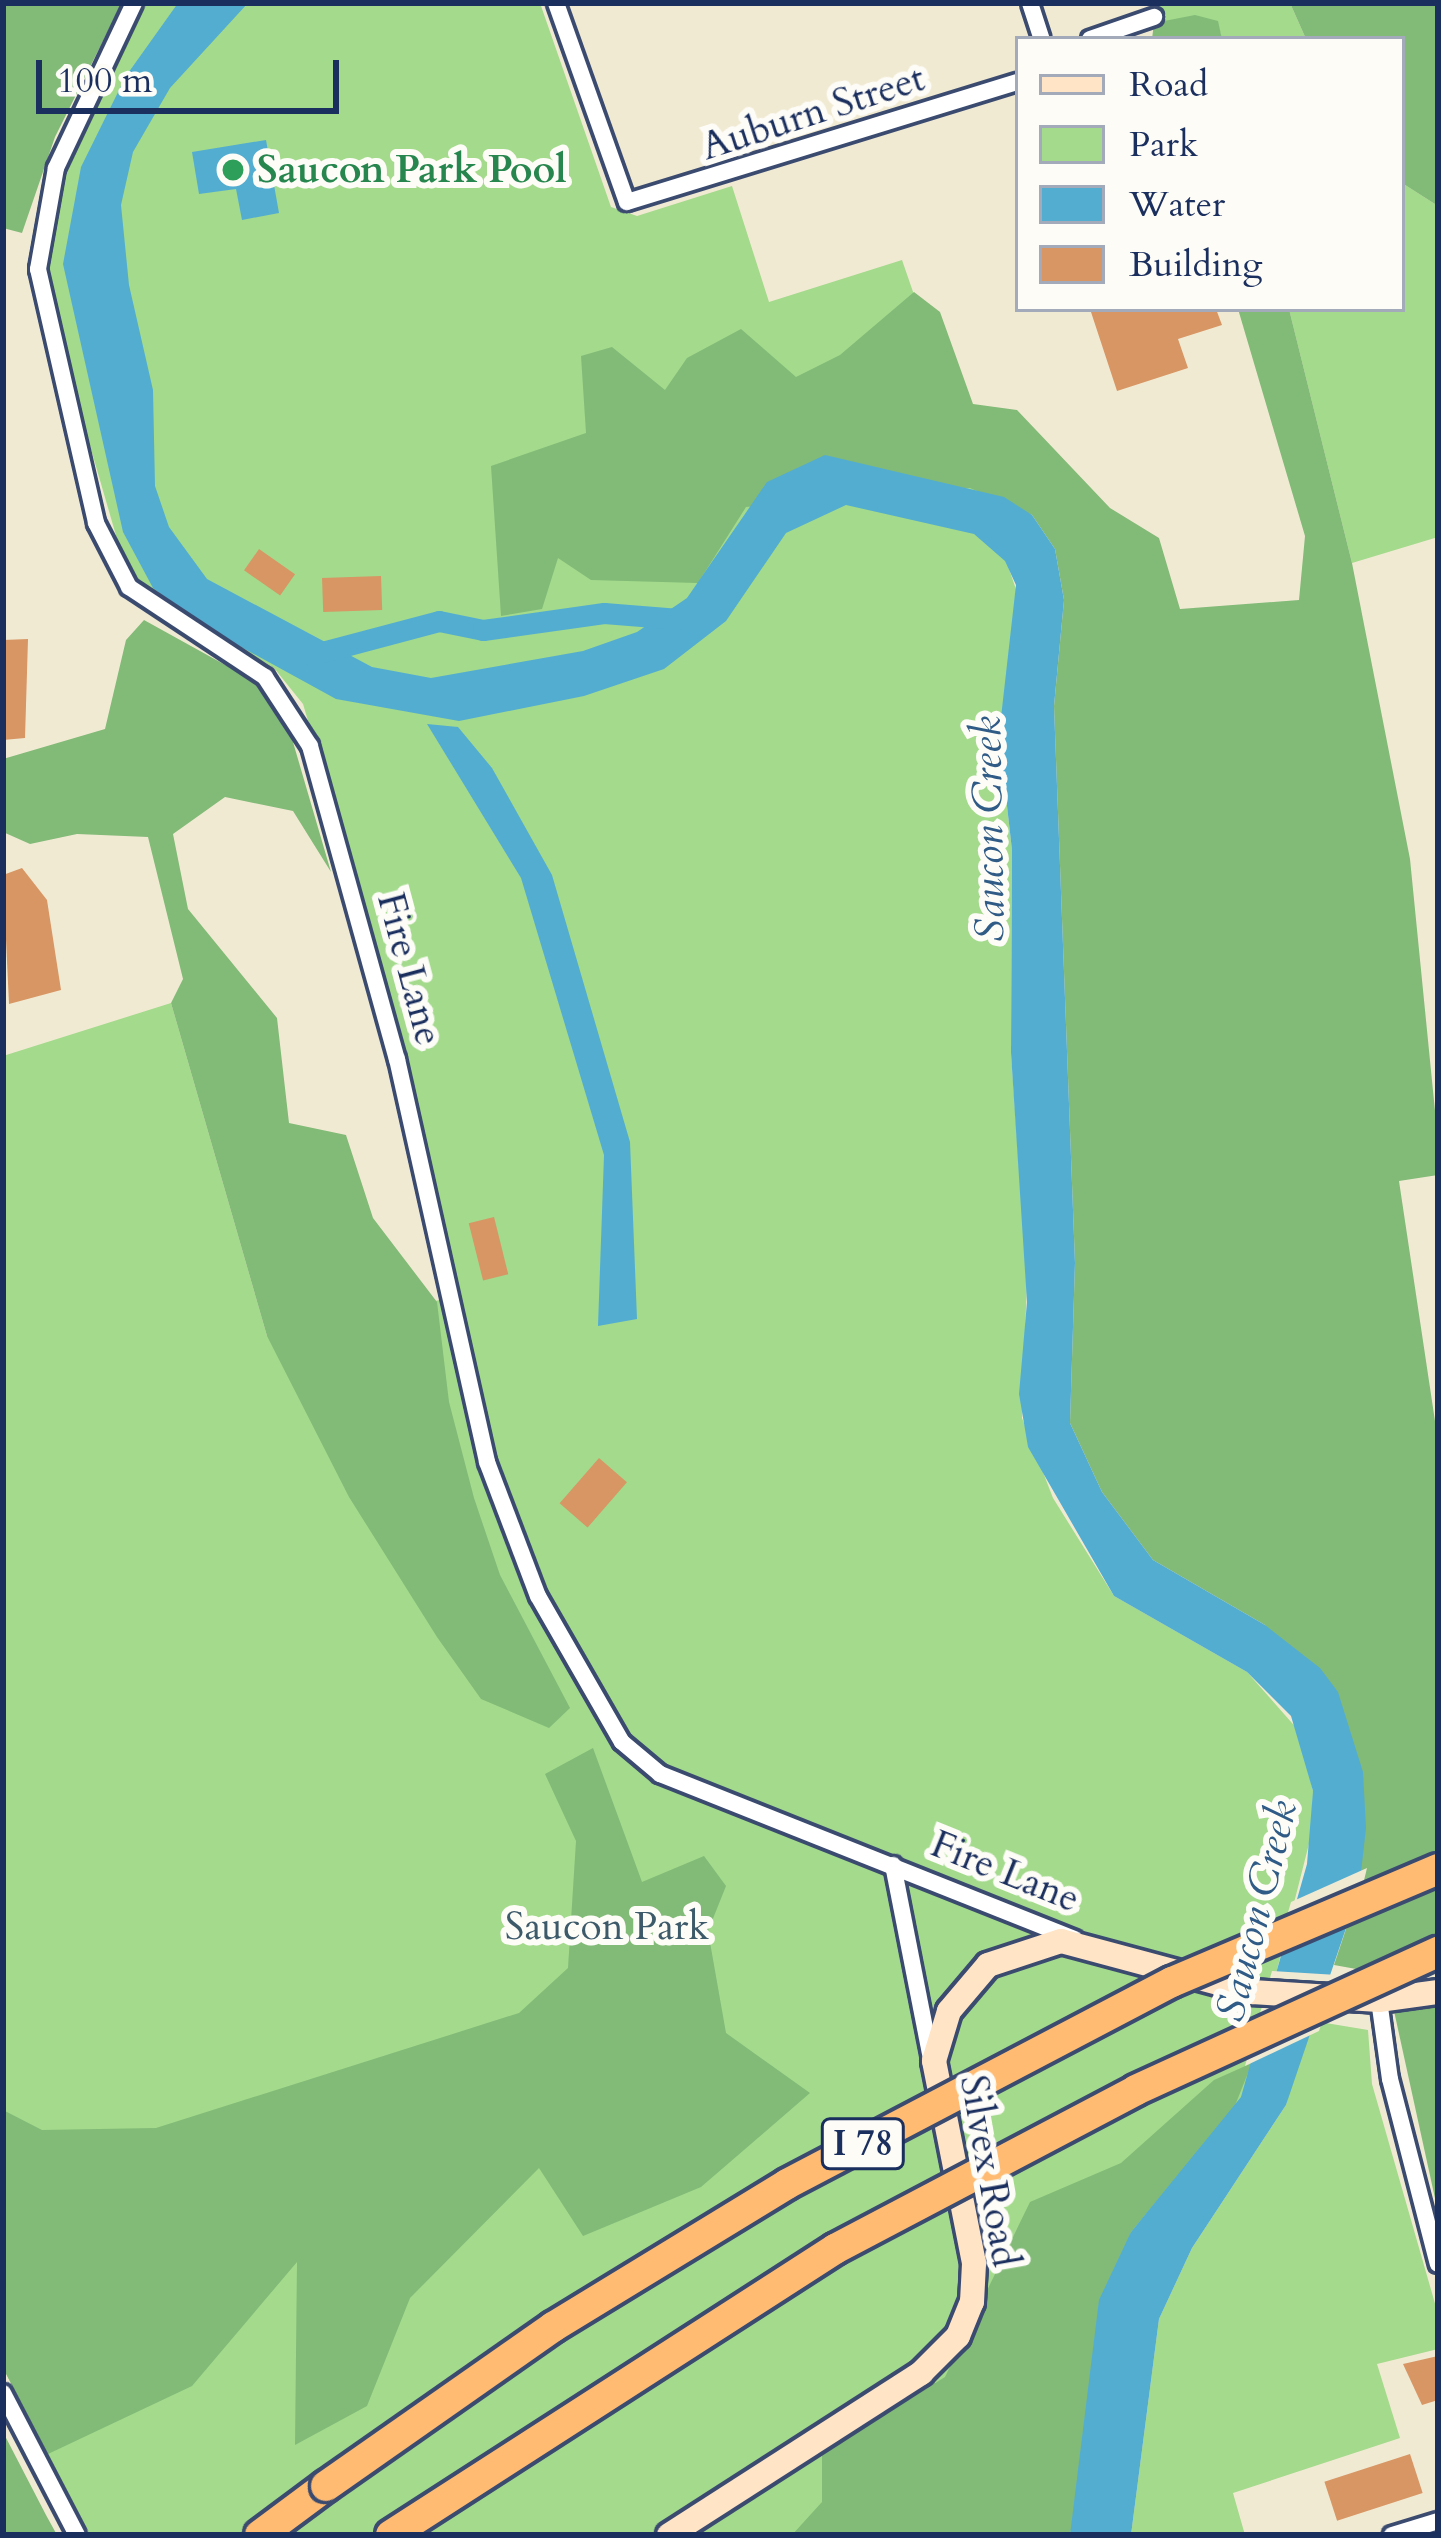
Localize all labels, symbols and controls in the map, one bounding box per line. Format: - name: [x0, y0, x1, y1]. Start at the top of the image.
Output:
- scale bar: [42, 36, 345, 110]
- legend: [1015, 36, 1405, 312]
- street label: Auburn Street: [695, 55, 931, 171]
- text: 100 m: [57, 56, 152, 105]
- text: Road: [1129, 60, 1208, 109]
- text: Park: [1129, 120, 1198, 169]
- place label: Saucon Park Pool: [257, 147, 567, 193]
- marker: Saucon Park Pool: [220, 157, 246, 183]
- text: Water: [1129, 180, 1225, 229]
- text: Building: [1129, 240, 1262, 289]
- water label: Saucon Creek: [962, 716, 1016, 942]
- street label: Fire Lane: [366, 888, 452, 1050]
- water label: Saucon Creek: [1205, 1796, 1309, 2026]
- street label: Fire Lane: [924, 1821, 1086, 1923]
- park label: Saucon Park: [505, 1904, 709, 1950]
- street label: Silvex Road: [949, 2072, 1029, 2270]
- road number: I 78: [818, 2114, 908, 2174]

